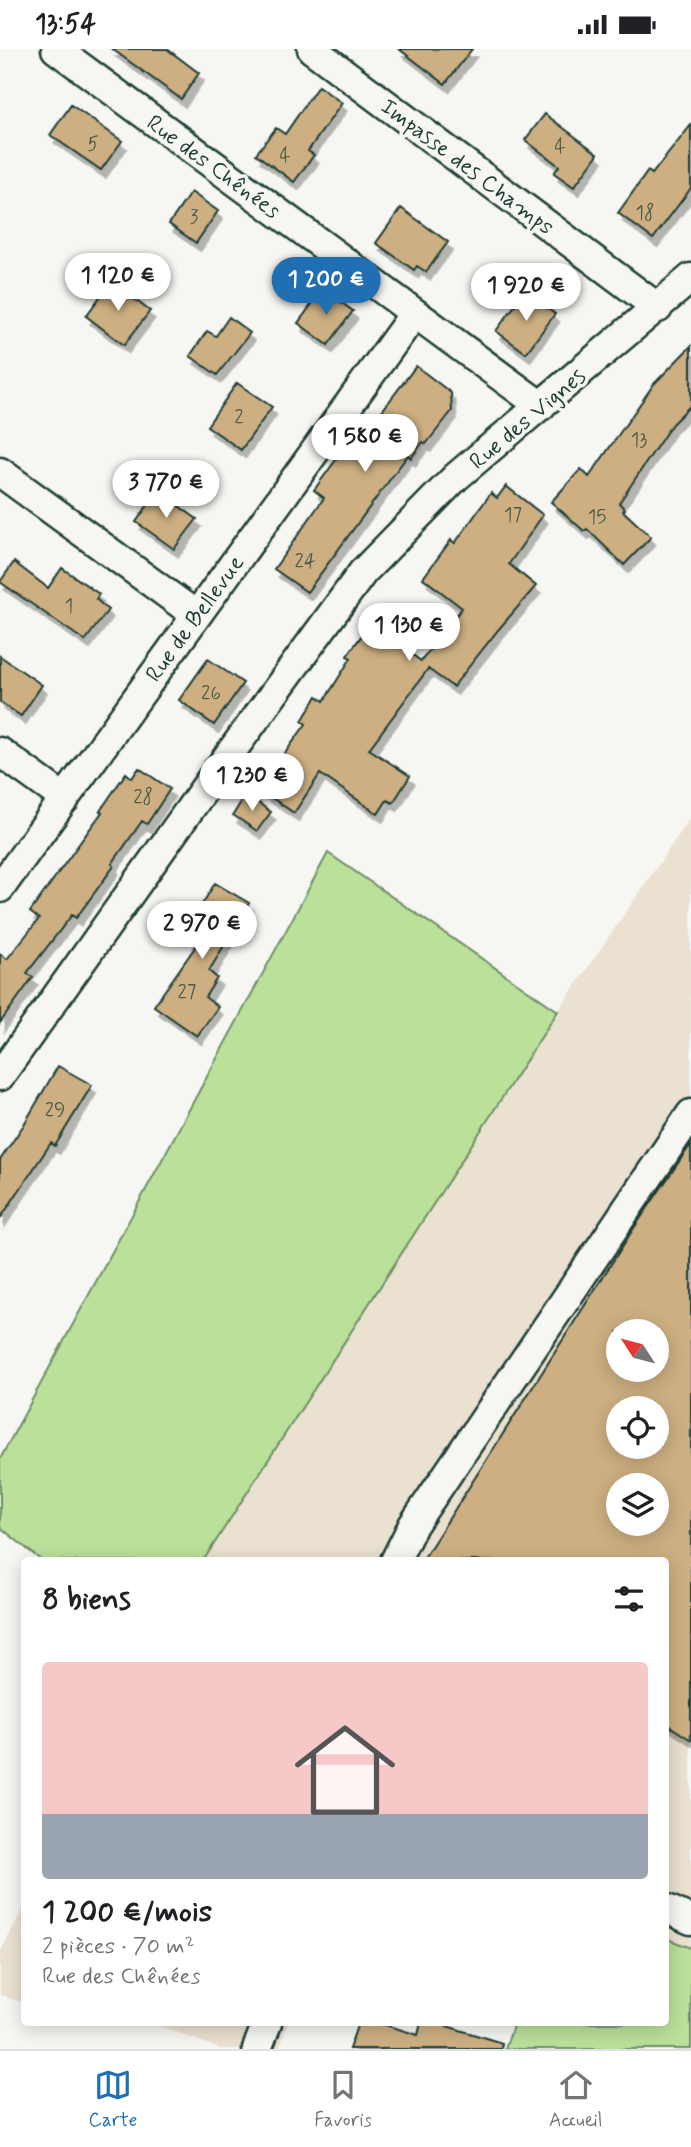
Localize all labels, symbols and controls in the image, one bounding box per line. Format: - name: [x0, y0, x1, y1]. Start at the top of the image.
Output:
- text: 13:54: [35, 8, 96, 42]
- street label: Impasse des Champs: [374, 92, 560, 243]
- street label: Rue des Chênées: [140, 109, 286, 226]
- house number: 5: [87, 132, 99, 157]
- house number: 4: [554, 135, 566, 160]
- house number: 4: [279, 144, 291, 169]
- house number: 18: [636, 201, 654, 226]
- house number: 3: [190, 205, 199, 230]
- pin: 1 120 €: [53, 253, 183, 313]
- pin: 1 200 €: [261, 257, 391, 317]
- text: 1 120 €: [81, 261, 155, 291]
- pin: 1 920 €: [461, 264, 591, 323]
- text: 1 200 €: [288, 265, 364, 295]
- text: 1 920 €: [487, 271, 565, 301]
- street label: Rue des Vignes: [464, 362, 593, 477]
- house number: 2: [234, 405, 244, 430]
- pin: 1 580 €: [300, 415, 430, 474]
- text: 1 580 €: [327, 422, 403, 452]
- house number: 13: [631, 428, 647, 453]
- pin: 3 770 €: [101, 461, 231, 520]
- text: 3 770 €: [128, 468, 204, 498]
- house number: 17: [504, 503, 522, 528]
- house number: 15: [588, 505, 606, 530]
- house number: 24: [295, 549, 315, 574]
- street label: Rue de Bellevue: [139, 550, 252, 689]
- house number: 1: [65, 594, 73, 619]
- pin: 1 130 €: [344, 603, 474, 663]
- text: 1 130 €: [374, 611, 444, 641]
- house number: 26: [201, 681, 221, 706]
- pin: 1 230 €: [187, 753, 317, 813]
- text: 1 230 €: [216, 761, 288, 791]
- house number: 28: [133, 785, 153, 810]
- pin: 2 970 €: [137, 901, 267, 961]
- text: 2 970 €: [163, 909, 241, 939]
- house number: 27: [178, 980, 196, 1005]
- house number: 29: [45, 1098, 65, 1123]
- north arrow: [606, 1319, 668, 1383]
- map controls: [606, 1319, 669, 1536]
- button: locate: [606, 1396, 669, 1459]
- button: layers: [606, 1473, 669, 1536]
- text: 8 biens: [42, 1580, 131, 1619]
- icon: filters: [610, 1580, 648, 1618]
- icon: home: [282, 1707, 408, 1833]
- text: 1 200 €/mois: [42, 1893, 212, 1932]
- text: 2 pièces · 70 m²: [42, 1932, 195, 1962]
- text: Rue des Chênées: [42, 1962, 201, 1992]
- tab: Carte: [89, 2066, 137, 2133]
- tab: Favoris: [314, 2066, 372, 2133]
- tab: Accueil: [549, 2066, 602, 2133]

